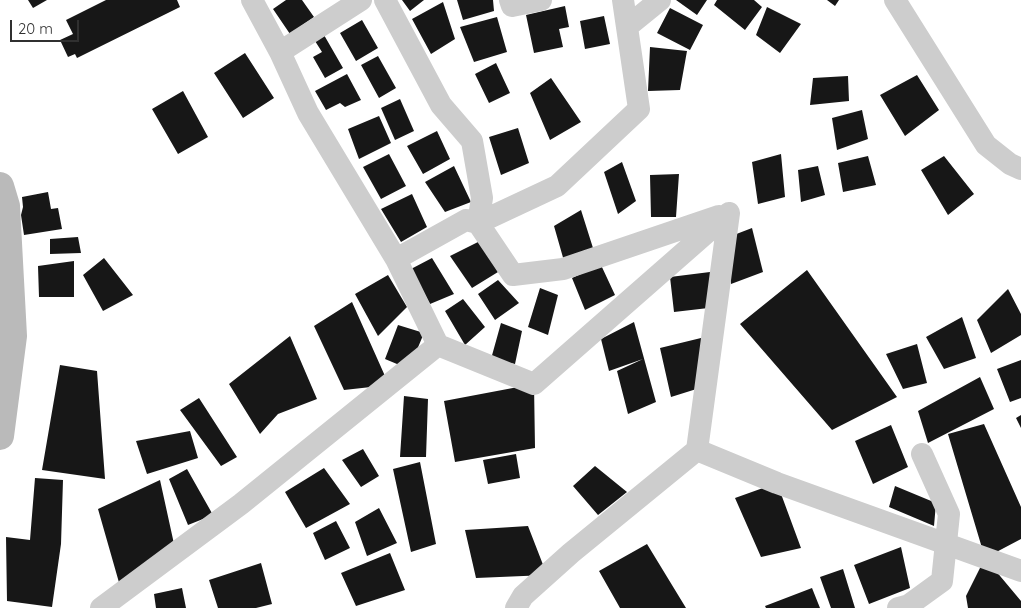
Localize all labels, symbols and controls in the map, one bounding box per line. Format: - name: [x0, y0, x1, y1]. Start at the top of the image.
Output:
- scale bar: [12, 10, 81, 42]
- text: 20 m: [18, 19, 53, 38]

